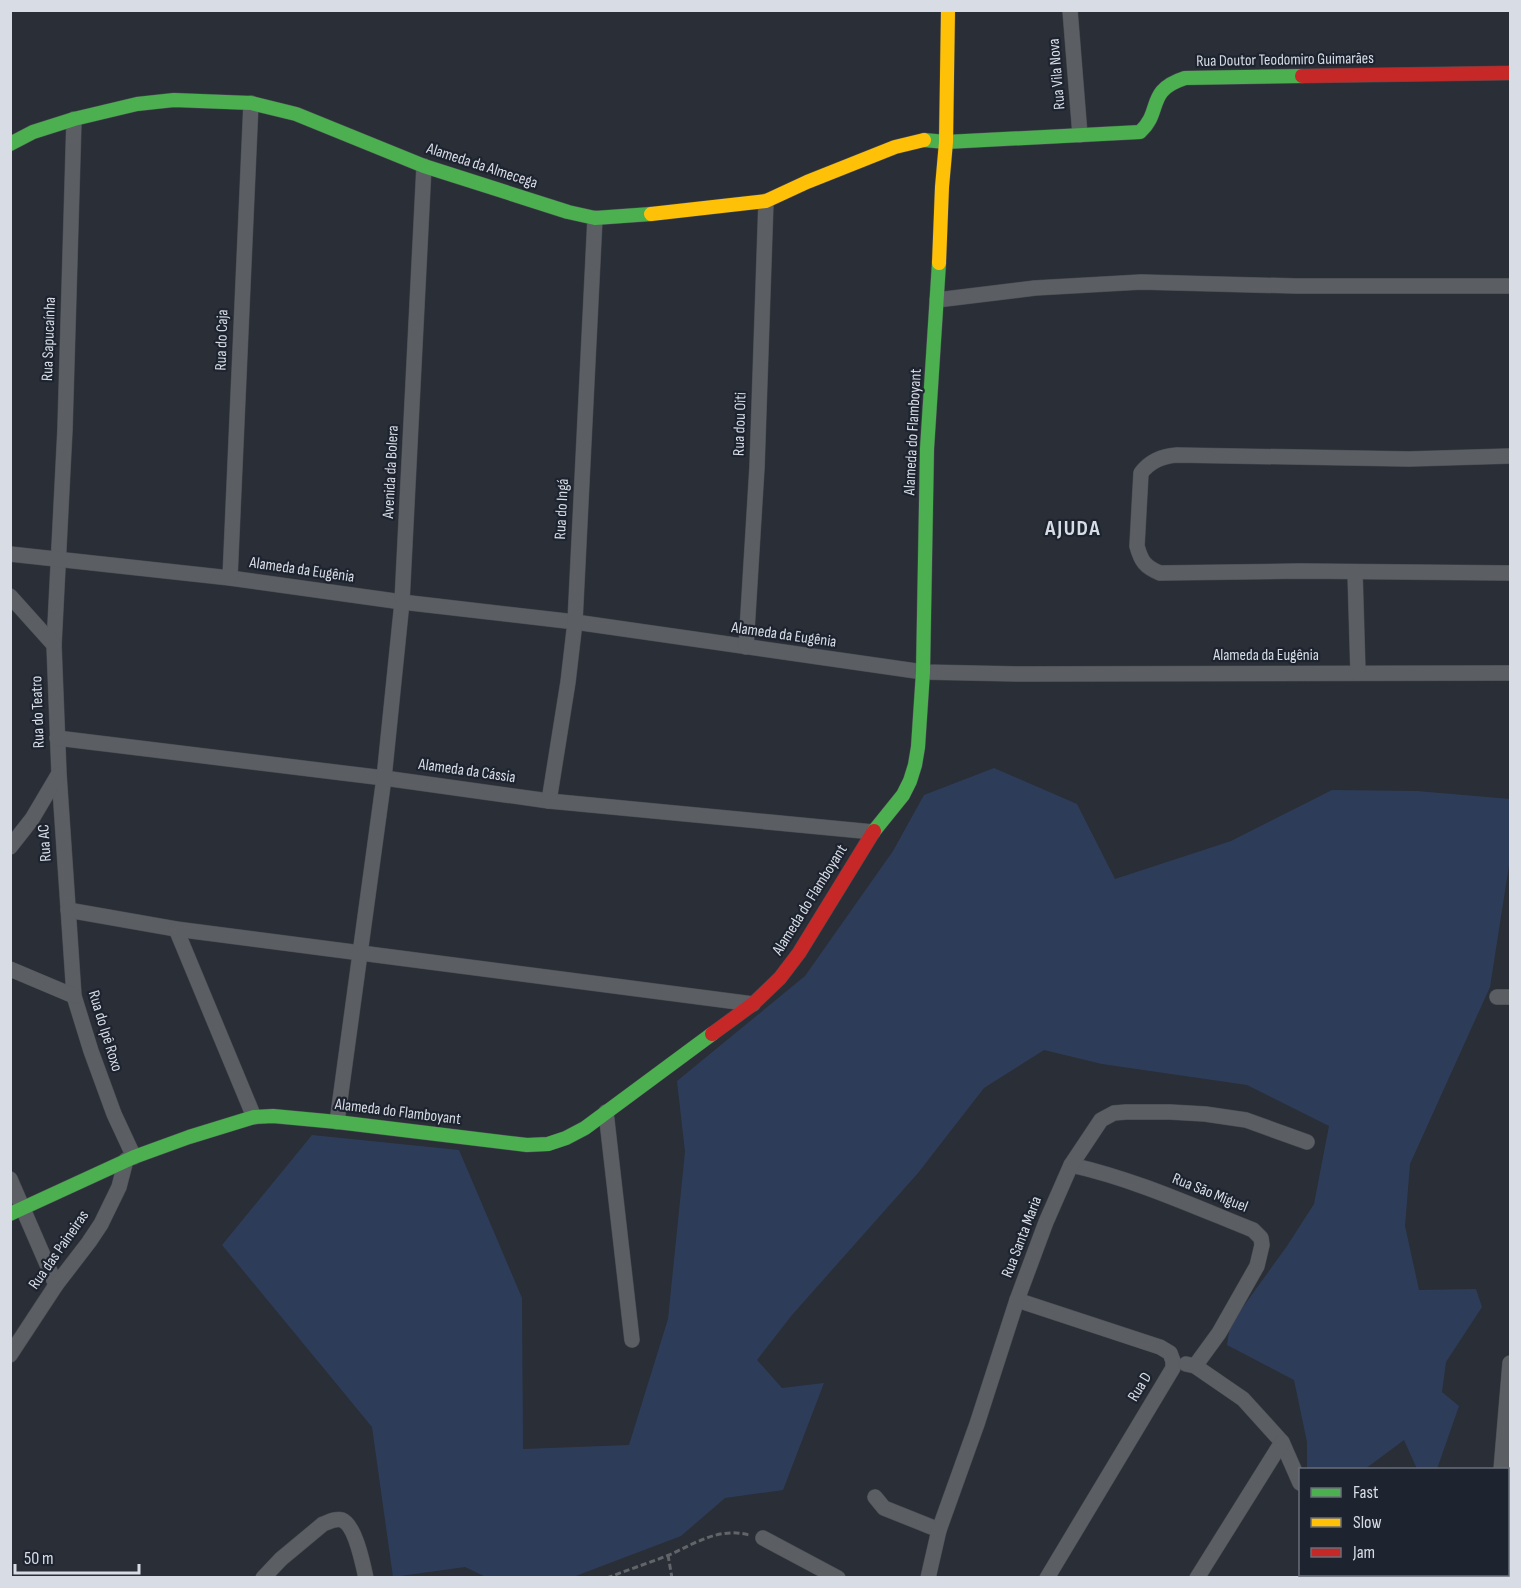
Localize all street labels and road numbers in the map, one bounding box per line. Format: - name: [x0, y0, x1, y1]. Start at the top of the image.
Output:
- street label: Rua Vila Nova: [1044, 38, 1070, 110]
- street label: Rua Doutor Teodomiro Guimarães: [1196, 49, 1374, 71]
- street label: Alameda da Almecega: [423, 139, 540, 193]
- street label: Rua Sapucaínha: [38, 297, 60, 381]
- street label: Rua do Caja: [211, 309, 233, 371]
- street label: Alameda do Flamboyant: [900, 368, 926, 497]
- street label: Rua dou Oiti: [729, 392, 751, 456]
- street label: Avenida da Bolera: [379, 425, 403, 520]
- street label: Rua do Ingá: [551, 478, 573, 540]
- street label: Alameda da Eugênia: [247, 553, 356, 587]
- street label: Alameda da Eugênia: [729, 618, 838, 652]
- street label: Alameda da Eugênia: [1212, 646, 1319, 665]
- street label: Rua do Teatro: [27, 675, 49, 749]
- street label: Alameda da Cássia: [416, 755, 517, 787]
- street label: Rua AC: [34, 824, 56, 862]
- street label: Alameda do Flamboyant: [768, 841, 852, 960]
- street label: Rua do Ipê Roxo: [84, 988, 126, 1074]
- street label: Alameda do Flamboyant: [333, 1095, 462, 1129]
- street label: Rua São Miguel: [1169, 1169, 1251, 1217]
- street label: Rua Santa Maria: [998, 1194, 1046, 1280]
- street label: Rua das Paineiras: [25, 1207, 93, 1293]
- street label: Rua D: [1124, 1369, 1156, 1405]

